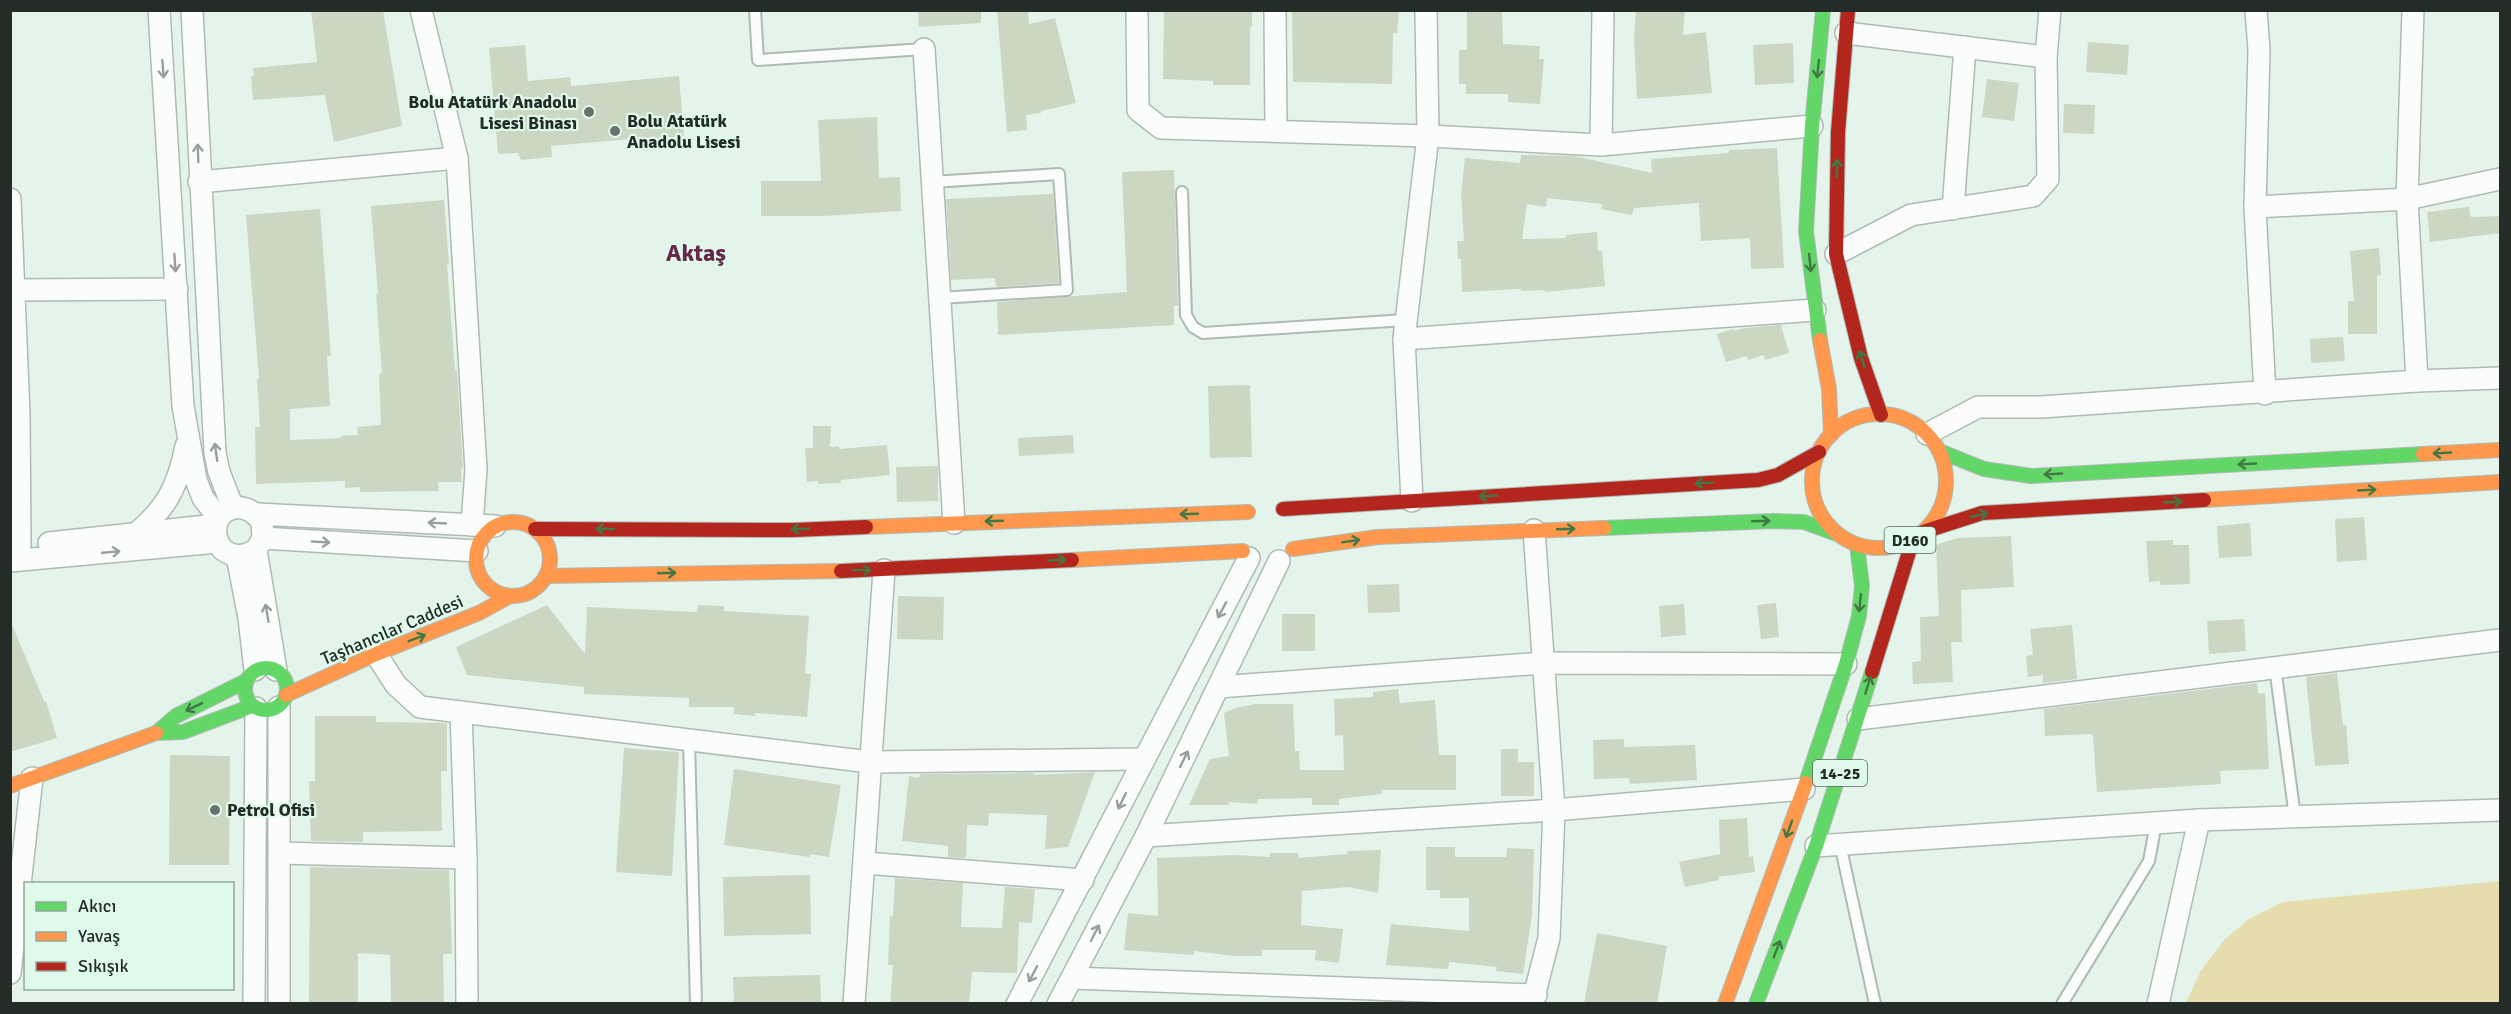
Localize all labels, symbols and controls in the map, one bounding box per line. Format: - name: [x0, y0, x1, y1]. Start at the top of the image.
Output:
- one-way arrow: [157, 58, 168, 78]
- one-way arrow: [1812, 58, 1823, 78]
- place label: Bolu Atatürk Anadolu Lisesi Binası: [408, 91, 577, 134]
- marker: Bolu Atatürk Anadolu Lisesi Binası: [582, 105, 596, 119]
- place label: Bolu Atatürk Anadolu Lisesi: [627, 110, 741, 153]
- marker: Bolu Atatürk Anadolu Lisesi: [608, 124, 622, 138]
- one-way arrow: [192, 143, 203, 163]
- one-way arrow: [1831, 158, 1843, 178]
- district label: Aktaş: [666, 238, 726, 268]
- one-way arrow: [170, 253, 181, 273]
- one-way arrow: [1805, 253, 1816, 273]
- one-way arrow: [1856, 350, 1867, 369]
- one-way arrow: [210, 443, 221, 463]
- one-way arrow: [2433, 448, 2453, 459]
- one-way arrow: [2238, 458, 2258, 469]
- one-way arrow: [2043, 469, 2063, 480]
- one-way arrow: [1694, 478, 1714, 489]
- one-way arrow: [2357, 484, 2377, 495]
- one-way arrow: [1479, 491, 1499, 502]
- one-way arrow: [2162, 496, 2182, 507]
- one-way arrow: [1180, 508, 1200, 520]
- one-way arrow: [1968, 509, 1988, 520]
- one-way arrow: [985, 516, 1005, 527]
- one-way arrow: [1751, 516, 1770, 527]
- one-way arrow: [427, 517, 447, 528]
- one-way arrow: [595, 523, 615, 535]
- one-way arrow: [790, 524, 810, 535]
- one-way arrow: [1556, 524, 1576, 535]
- road number: D160: [1884, 527, 1936, 553]
- one-way arrow: [1340, 535, 1360, 546]
- one-way arrow: [311, 536, 331, 547]
- one-way arrow: [100, 546, 120, 557]
- one-way arrow: [1046, 555, 1066, 566]
- one-way arrow: [852, 564, 872, 576]
- one-way arrow: [657, 567, 677, 579]
- street label: Taşhancılar Caddesi: [317, 590, 467, 670]
- one-way arrow: [1855, 593, 1866, 612]
- one-way arrow: [1215, 600, 1227, 618]
- one-way arrow: [261, 603, 272, 623]
- one-way arrow: [407, 632, 426, 643]
- one-way arrow: [1863, 676, 1874, 695]
- one-way arrow: [186, 702, 204, 714]
- one-way arrow: [1179, 751, 1190, 769]
- road number: 14-25: [1813, 760, 1867, 786]
- one-way arrow: [1116, 792, 1127, 810]
- place label: Petrol Ofisi: [227, 799, 315, 821]
- marker: Petrol Ofisi: [208, 803, 222, 817]
- one-way arrow: [1783, 819, 1794, 837]
- legend: [24, 882, 234, 990]
- text: Akıcı: [78, 895, 116, 917]
- one-way arrow: [1090, 924, 1102, 942]
- text: Yavaş: [78, 925, 120, 947]
- one-way arrow: [1772, 940, 1783, 959]
- text: Sıkışık: [78, 955, 128, 977]
- one-way arrow: [1026, 965, 1038, 983]

